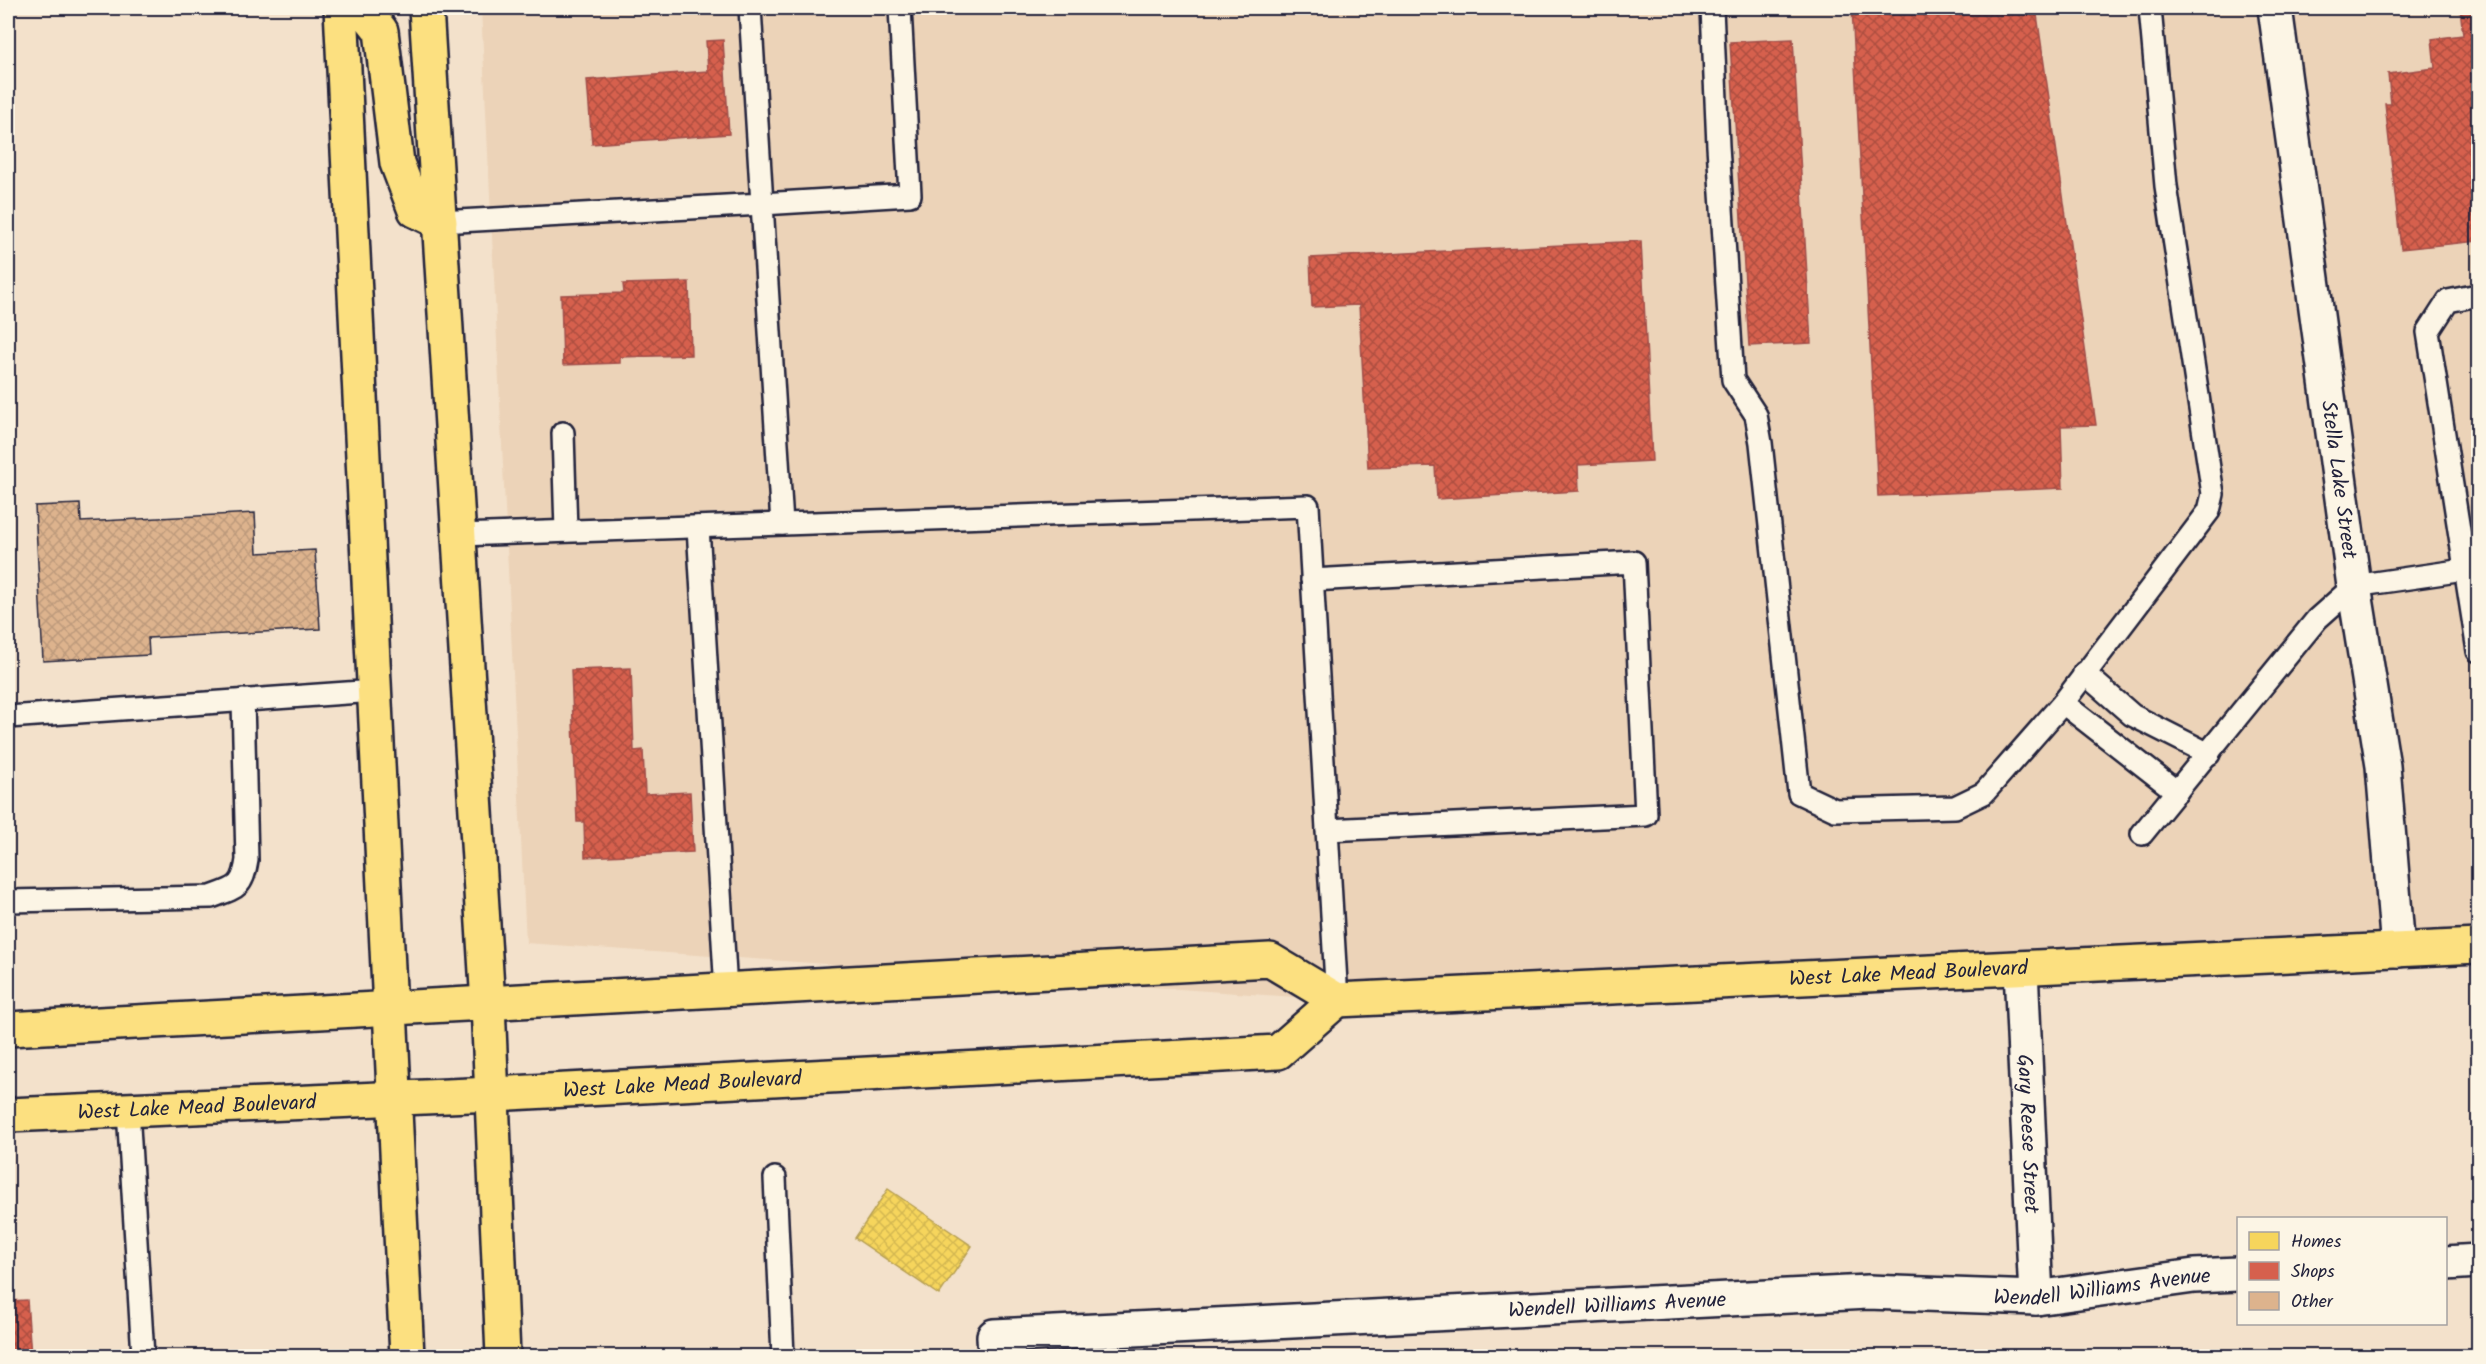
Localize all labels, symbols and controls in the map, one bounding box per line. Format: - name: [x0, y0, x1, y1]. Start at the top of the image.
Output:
- street label: Stella Lake Street: [2311, 398, 2365, 562]
- street label: West Lake Mead Boulevard: [1788, 952, 2029, 997]
- street label: Gary Reese Street: [2007, 1054, 2047, 1215]
- street label: West Lake Mead Boulevard: [562, 1062, 803, 1108]
- street label: West Lake Mead Boulevard: [77, 1087, 318, 1130]
- legend: [2237, 1217, 2447, 1325]
- text: Homes: [2291, 1228, 2342, 1257]
- text: Shops: [2291, 1258, 2335, 1287]
- street label: Wendell Williams Avenue: [1993, 1260, 2212, 1316]
- street label: Wendell Williams Avenue: [1507, 1284, 1728, 1328]
- text: Other: [2291, 1288, 2334, 1317]

